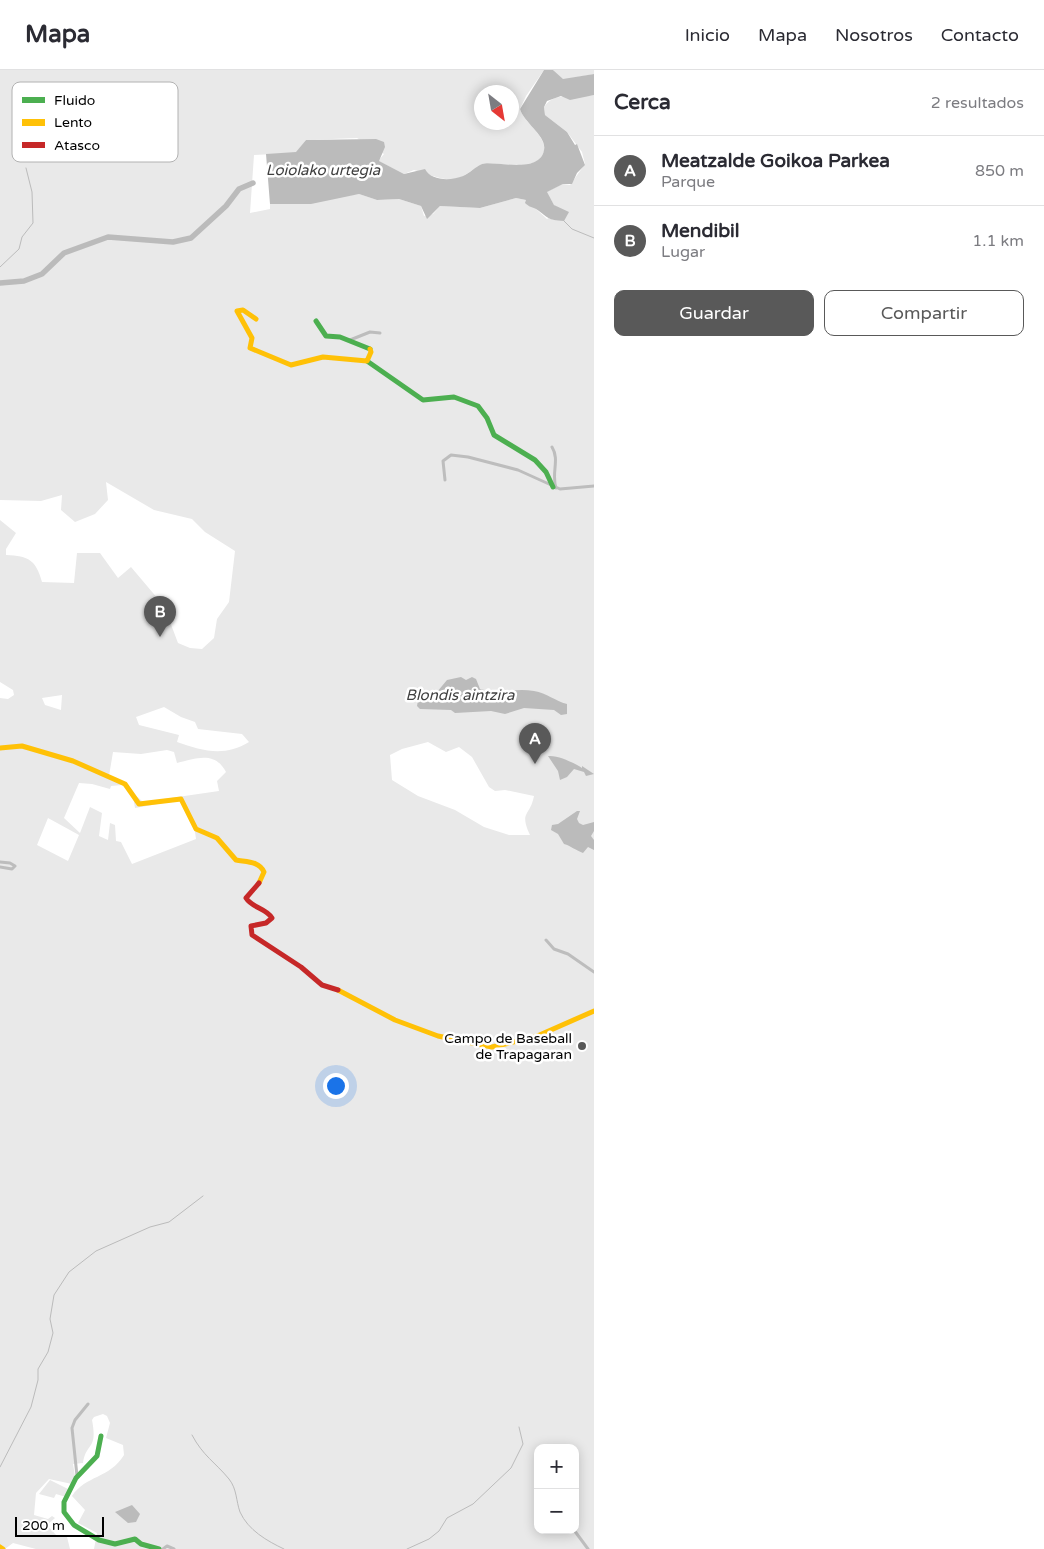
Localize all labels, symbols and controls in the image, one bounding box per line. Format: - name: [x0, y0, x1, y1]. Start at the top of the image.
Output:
- text: Mapa: [25, 20, 90, 49]
- text: Inicio: [685, 24, 730, 46]
- text: Mapa: [758, 24, 807, 46]
- text: Nosotros: [835, 24, 913, 46]
- text: Contacto: [941, 24, 1019, 46]
- legend: [12, 82, 178, 162]
- north arrow: [474, 85, 519, 130]
- text: Cerca: [614, 90, 671, 115]
- text: Fluido: [54, 92, 95, 109]
- text: 2 resultados: [931, 93, 1024, 113]
- text: Lento: [54, 114, 92, 131]
- text: Atasco: [54, 137, 100, 154]
- text: Meatzalde Goikoa Parkea: [661, 150, 890, 172]
- water label: Loiolako urtegia: [266, 161, 381, 179]
- text: A: [624, 161, 636, 181]
- text: 850 m: [975, 161, 1024, 181]
- text: Parque: [661, 172, 715, 192]
- text: Mendibil: [661, 220, 740, 242]
- text: B: [624, 231, 636, 251]
- text: 1.1 km: [972, 231, 1024, 251]
- text: Lugar: [661, 242, 705, 262]
- button: Guardar: [614, 290, 814, 336]
- button: Compartir: [824, 290, 1024, 336]
- pin: B: [144, 596, 176, 637]
- water label: Blondis aintzira: [406, 686, 515, 704]
- pin: A: [519, 723, 551, 764]
- place label: Campo de Baseball de Trapagaran: [444, 1030, 572, 1063]
- marker: Campo de Baseball de Trapagaran: [576, 1040, 588, 1052]
- your location: [323, 1073, 349, 1099]
- map controls: [534, 1444, 579, 1534]
- button: +: [534, 1444, 579, 1489]
- button: −: [534, 1489, 579, 1534]
- scale bar: [15, 1514, 104, 1537]
- text: 200 m: [22, 1517, 65, 1534]

